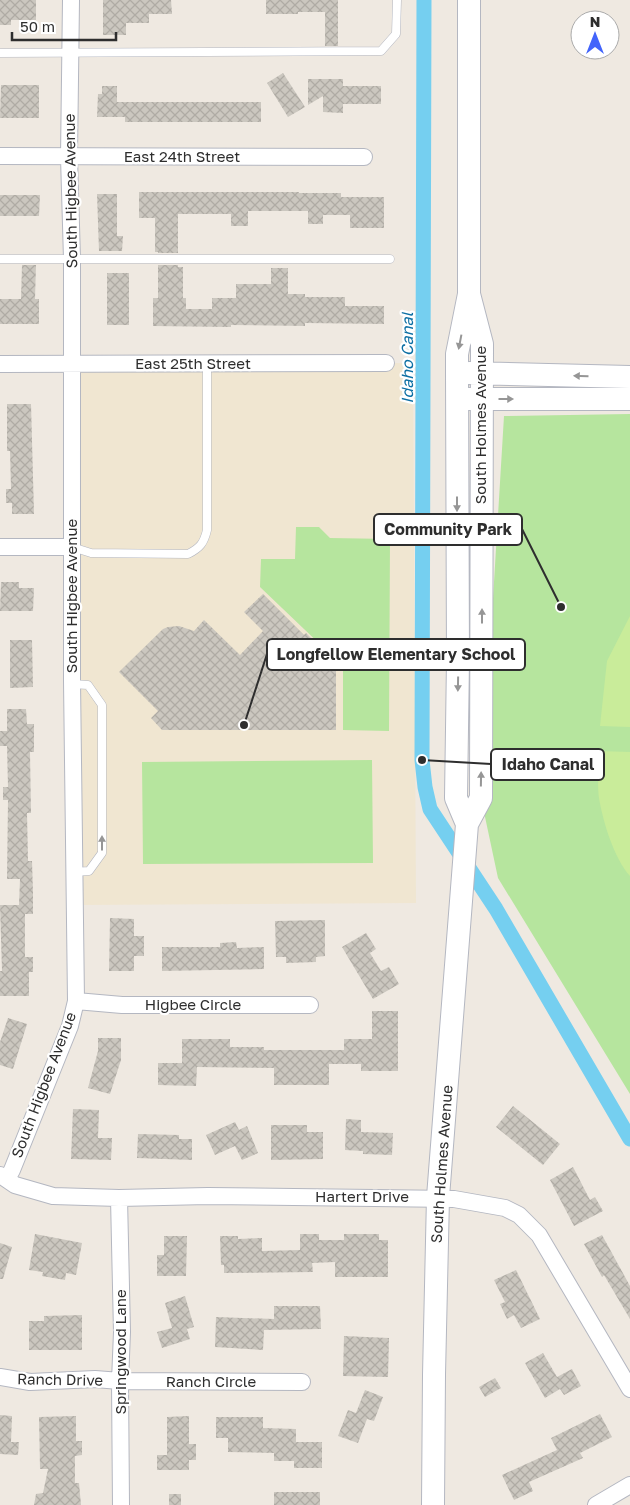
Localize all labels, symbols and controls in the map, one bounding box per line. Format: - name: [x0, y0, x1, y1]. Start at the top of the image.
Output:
- scale bar: [12, 10, 116, 42]
- north arrow: [570, 10, 620, 60]
- text: N: [590, 13, 600, 30]
- text: 50 m: [20, 17, 55, 35]
- street label: South Higbee Avenue: [60, 113, 80, 268]
- street label: East 24th Street: [124, 147, 240, 165]
- water label: Idaho Canal: [397, 311, 417, 404]
- one-way arrow: [455, 334, 463, 350]
- street label: South Holmes Avenue: [471, 345, 489, 504]
- street label: East 25th Street: [135, 354, 251, 372]
- one-way arrow: [573, 372, 589, 380]
- one-way arrow: [498, 395, 514, 403]
- one-way arrow: [453, 496, 461, 512]
- callout: Community Park: [374, 514, 522, 545]
- street label: South Higbee Avenue: [62, 518, 80, 673]
- text: Community Park: [384, 519, 513, 539]
- one-way arrow: [478, 608, 486, 624]
- callout: Longfellow Elementary School: [267, 639, 525, 670]
- text: Longfellow Elementary School: [277, 644, 516, 664]
- one-way arrow: [453, 676, 461, 692]
- callout: Idaho Canal: [491, 749, 604, 780]
- text: Idaho Canal: [502, 754, 595, 774]
- one-way arrow: [477, 770, 485, 786]
- one-way arrow: [98, 834, 106, 850]
- street label: Higbee Circle: [145, 995, 242, 1013]
- street label: South Higbee Avenue: [7, 1009, 79, 1160]
- street label: South Holmes Avenue: [426, 1084, 456, 1244]
- street label: Hartert Drive: [315, 1187, 409, 1205]
- street label: Springwood Lane: [111, 1289, 129, 1415]
- street label: Ranch Drive: [17, 1369, 103, 1389]
- street label: Ranch Circle: [166, 1372, 256, 1390]

